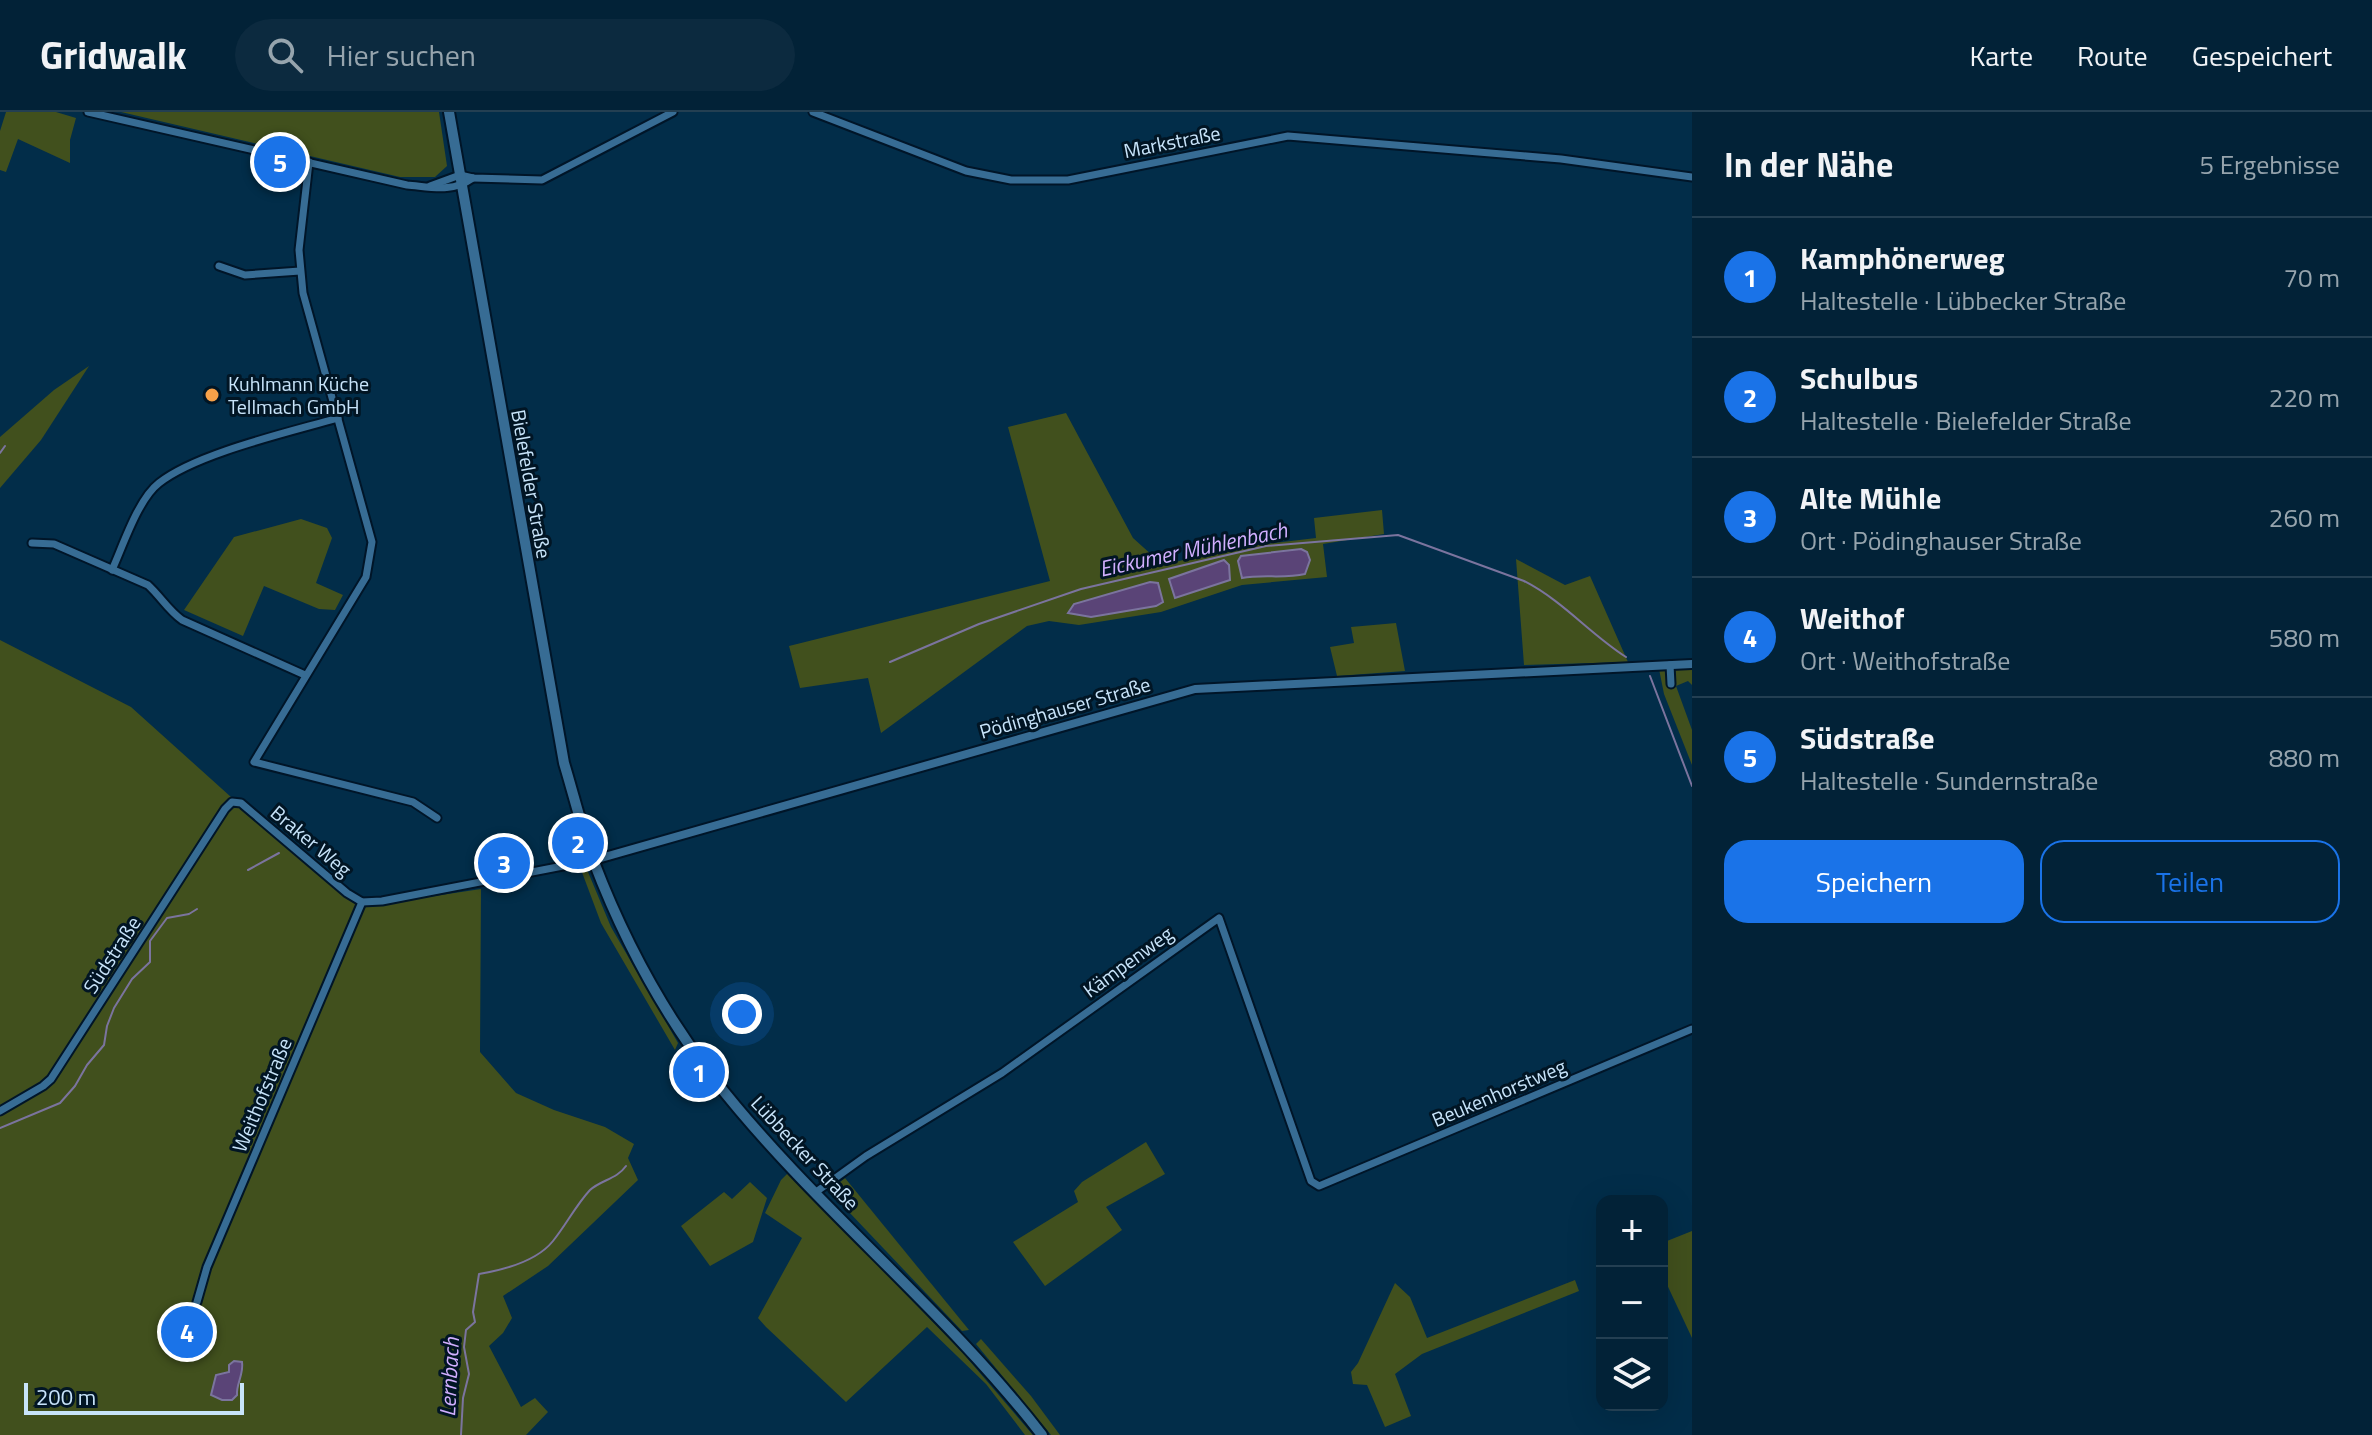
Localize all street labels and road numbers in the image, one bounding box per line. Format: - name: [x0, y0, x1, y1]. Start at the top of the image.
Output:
- street label: Markstraße: [1121, 117, 1223, 166]
- street label: Bielefelder Straße: [503, 407, 560, 561]
- street label: Pödinghauser Straße: [976, 668, 1154, 747]
- street label: Braker Weg: [264, 797, 359, 884]
- street label: Südstraße: [75, 910, 148, 1000]
- street label: Kämpenweg: [1076, 918, 1179, 1005]
- street label: Weithofstraße: [224, 1033, 300, 1157]
- street label: Beukenhorstweg: [1427, 1050, 1571, 1135]
- street label: Lübbecker Straße: [744, 1088, 867, 1217]

